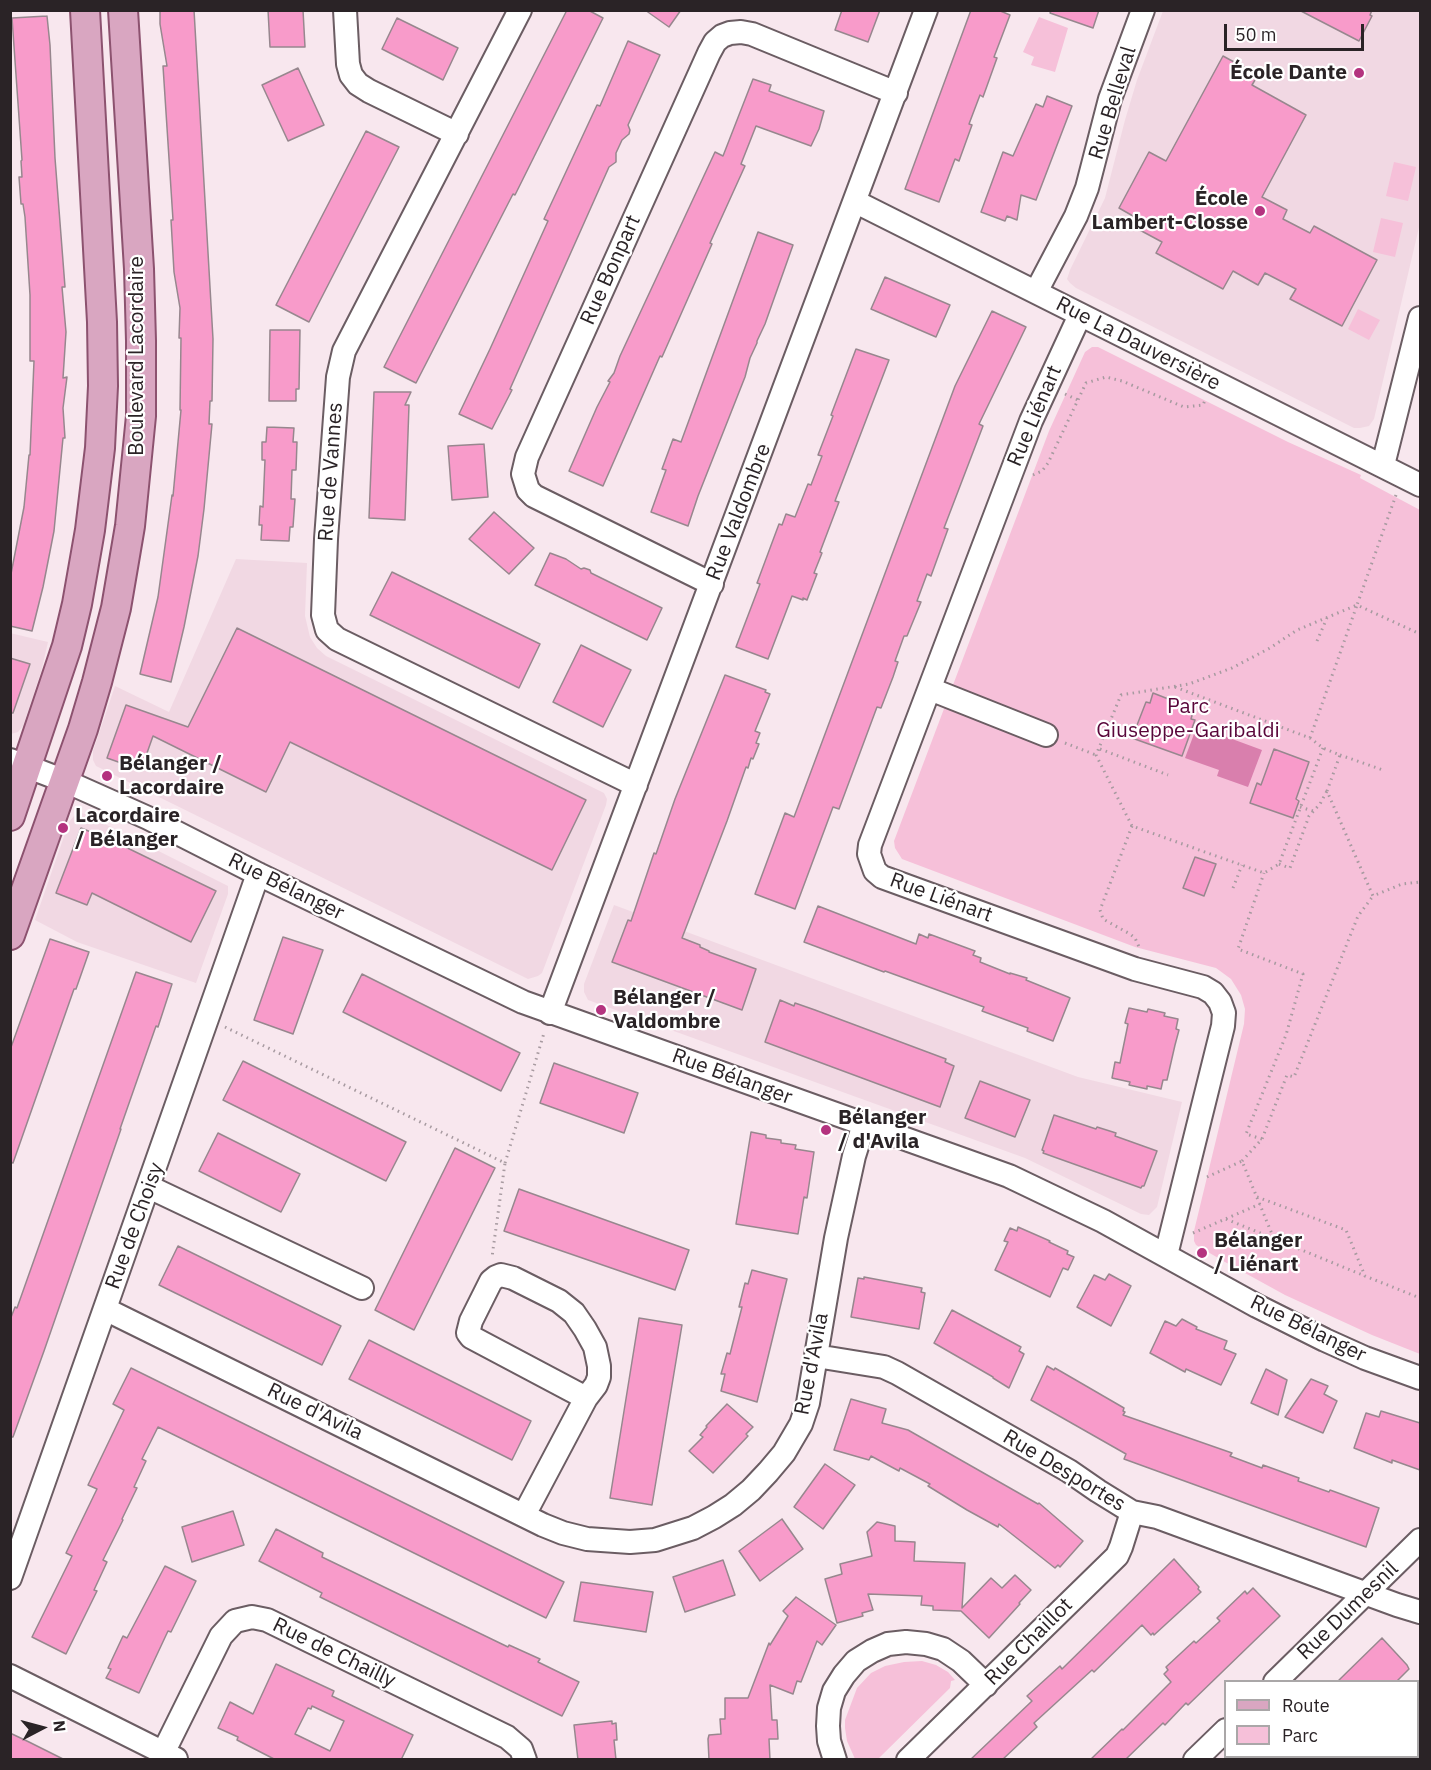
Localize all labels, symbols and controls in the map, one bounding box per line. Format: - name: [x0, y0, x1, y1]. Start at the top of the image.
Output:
- scale bar: [1227, 12, 1366, 50]
- text: 50 m: [1235, 23, 1277, 46]
- street label: Rue Belleval: [1084, 43, 1142, 163]
- place label: École Dante: [1230, 60, 1347, 86]
- marker: École Dante: [1352, 66, 1366, 80]
- place label: École Lambert-Closse: [1092, 186, 1248, 236]
- marker: École Lambert-Closse: [1253, 204, 1267, 218]
- street label: Rue Bonpart: [576, 211, 646, 329]
- street label: Boulevard Lacordaire: [124, 256, 150, 456]
- street label: Rue La Dauversière: [1052, 292, 1224, 396]
- street label: Rue Liénart: [1002, 362, 1068, 470]
- street label: Rue de Vannes: [314, 402, 348, 542]
- street label: Rue Valdombre: [701, 440, 777, 584]
- park label: Parc Giuseppe-Garibaldi: [1096, 694, 1280, 744]
- place label: Bélanger / Lacordaire: [119, 751, 224, 801]
- marker: Bélanger / Lacordaire: [100, 769, 114, 783]
- place label: Lacordaire / Bélanger: [75, 803, 180, 853]
- marker: Lacordaire / Bélanger: [56, 821, 70, 835]
- street label: Rue Bélanger: [224, 848, 348, 926]
- street label: Rue Liénart: [886, 868, 996, 928]
- place label: Bélanger / Valdombre: [613, 985, 720, 1035]
- marker: Bélanger / Valdombre: [594, 1003, 608, 1017]
- street label: Rue Bélanger: [668, 1044, 796, 1110]
- place label: Bélanger / d'Avila: [838, 1105, 926, 1155]
- marker: Bélanger / d'Avila: [819, 1123, 833, 1137]
- street label: Rue de Choisy: [100, 1159, 170, 1293]
- place label: Bélanger / Liénart: [1214, 1228, 1302, 1278]
- marker: Bélanger / Liénart: [1195, 1246, 1209, 1260]
- street label: Rue Bélanger: [1246, 1290, 1370, 1368]
- street label: Rue d'Avila: [790, 1311, 834, 1417]
- street label: Rue d'Avila: [263, 1378, 367, 1446]
- street label: Rue Desportes: [998, 1425, 1130, 1517]
- street label: Rue Dumesnil: [1292, 1556, 1404, 1666]
- street label: Rue Chaillot: [980, 1593, 1078, 1691]
- street label: Rue de Chailly: [268, 1612, 400, 1694]
- legend: [1224, 1680, 1419, 1758]
- text: Route: [1282, 1694, 1330, 1717]
- north arrow: [12, 1698, 72, 1758]
- text: N: [49, 1719, 70, 1733]
- text: Parc: [1282, 1724, 1318, 1747]

